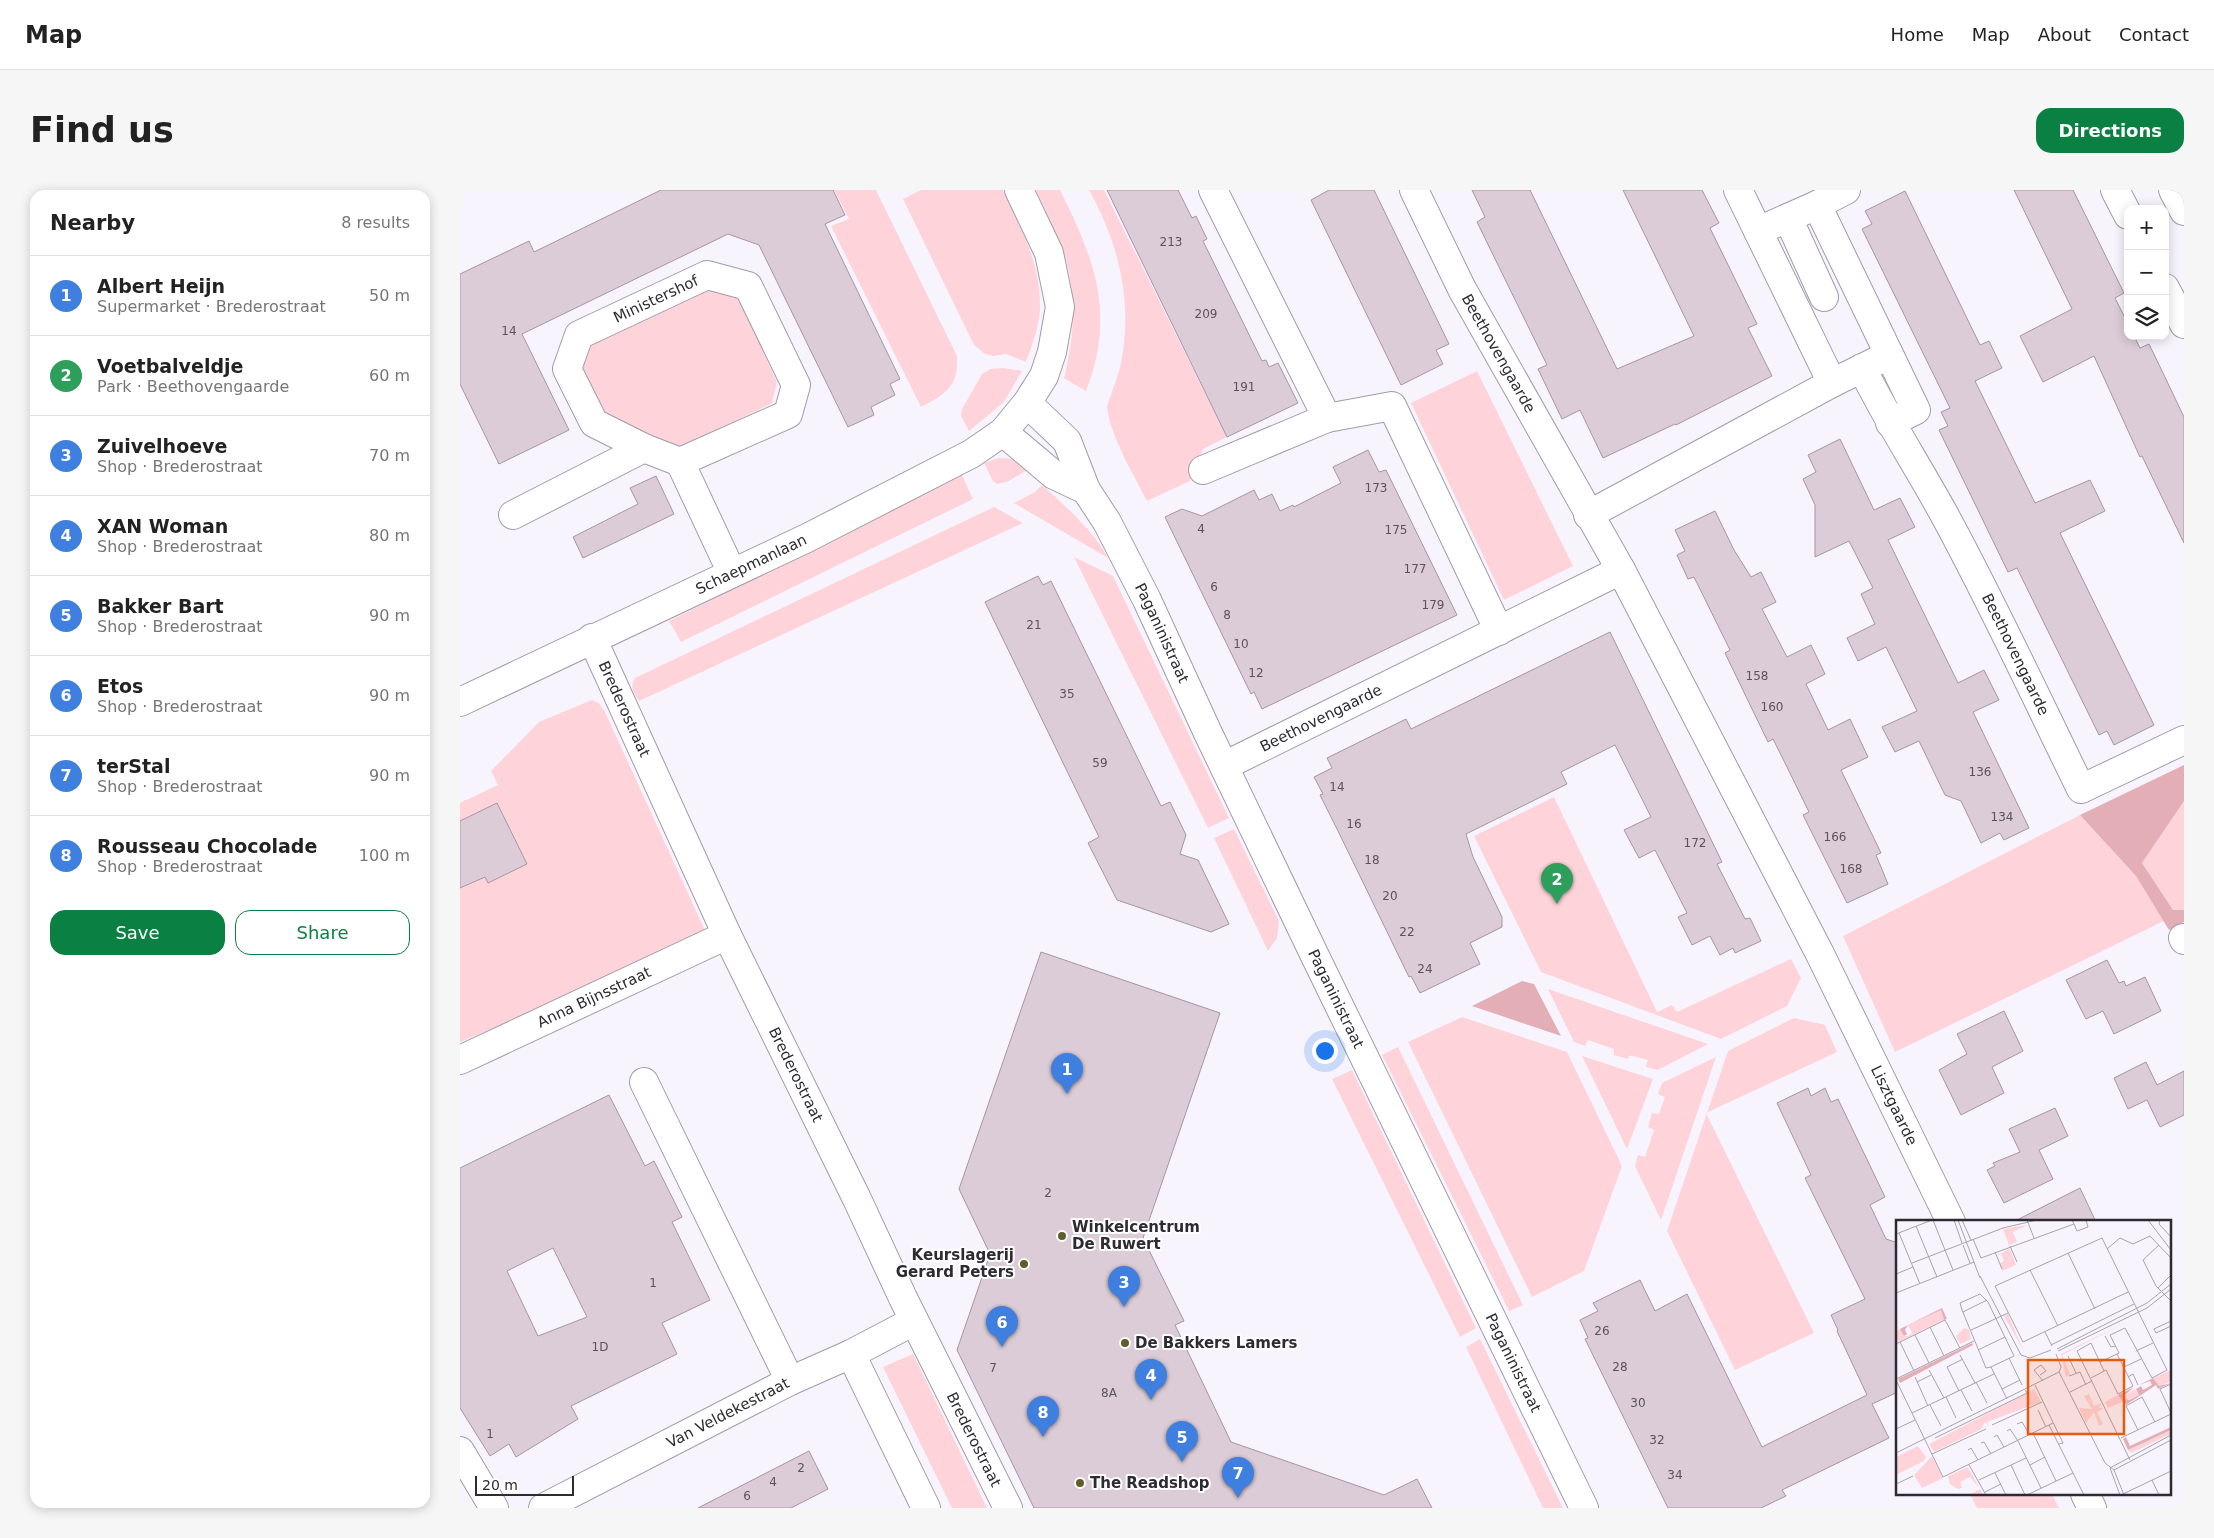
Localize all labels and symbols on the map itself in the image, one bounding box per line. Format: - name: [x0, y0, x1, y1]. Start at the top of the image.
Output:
- house number: 213: [1160, 235, 1182, 249]
- street label: Ministershof: [611, 271, 702, 327]
- street label: Beethovengaarde: [1458, 291, 1539, 416]
- house number: 209: [1195, 307, 1217, 321]
- house number: 14: [501, 324, 517, 338]
- house number: 191: [1233, 380, 1255, 394]
- house number: 173: [1365, 481, 1387, 495]
- house number: 4: [1197, 522, 1205, 536]
- house number: 175: [1385, 523, 1407, 537]
- street label: Schaepmanlaan: [693, 530, 810, 598]
- house number: 177: [1404, 562, 1426, 576]
- street label: Paganinistraat: [1131, 580, 1193, 686]
- house number: 6: [1210, 580, 1218, 594]
- street label: Beethovengaarde: [1978, 590, 2053, 718]
- house number: 179: [1422, 598, 1444, 612]
- house number: 8: [1223, 608, 1231, 622]
- house number: 21: [1026, 618, 1042, 632]
- house number: 10: [1233, 637, 1249, 651]
- street label: Brederostraat: [595, 658, 654, 760]
- house number: 12: [1248, 666, 1264, 680]
- house number: 158: [1746, 669, 1768, 683]
- street label: Beethovengaarde: [1257, 681, 1385, 756]
- house number: 35: [1059, 687, 1075, 701]
- house number: 160: [1761, 700, 1783, 714]
- house number: 59: [1092, 756, 1108, 770]
- house number: 136: [1969, 765, 1991, 779]
- house number: 14: [1329, 780, 1345, 794]
- house number: 134: [1991, 810, 2013, 824]
- house number: 16: [1346, 817, 1362, 831]
- house number: 166: [1824, 830, 1846, 844]
- house number: 172: [1684, 836, 1706, 850]
- house number: 18: [1364, 853, 1380, 867]
- house number: 168: [1840, 862, 1862, 876]
- pin: 2: [1541, 863, 1573, 904]
- house number: 20: [1382, 889, 1398, 903]
- house number: 22: [1399, 925, 1415, 939]
- street label: Paganinistraat: [1304, 946, 1368, 1051]
- house number: 24: [1417, 962, 1433, 976]
- street label: Anna Bijnsstraat: [534, 963, 654, 1032]
- street label: Brederostraat: [765, 1024, 827, 1125]
- your location: [1312, 1038, 1338, 1064]
- pin: 1: [1051, 1053, 1083, 1094]
- street label: Lisztgaarde: [1867, 1063, 1921, 1148]
- house number: 2: [1044, 1186, 1052, 1200]
- place label: Winkelcentrum De Ruwert: [1072, 1218, 1200, 1253]
- inset map: [1896, 1220, 2172, 1496]
- marker: Winkelcentrum De Ruwert: [1056, 1230, 1068, 1242]
- place label: Keurslagerij Gerard Peters: [896, 1246, 1014, 1281]
- marker: Keurslagerij Gerard Peters: [1018, 1258, 1030, 1270]
- pin: 3: [1108, 1266, 1140, 1307]
- house number: 1: [649, 1276, 657, 1290]
- pin: 6: [986, 1306, 1018, 1347]
- street label: Paganinistraat: [1482, 1310, 1545, 1415]
- house number: 26: [1594, 1324, 1610, 1338]
- place label: De Bakkers Lamers: [1135, 1334, 1298, 1352]
- marker: De Bakkers Lamers: [1119, 1337, 1131, 1349]
- house number: 1D: [592, 1340, 608, 1354]
- pin: 4: [1135, 1359, 1167, 1400]
- house number: 28: [1612, 1360, 1628, 1374]
- house number: 7: [989, 1361, 997, 1375]
- street label: Van Veldekestraat: [664, 1374, 792, 1452]
- house number: 8A: [1101, 1386, 1118, 1400]
- street label: Brederostraat: [943, 1389, 1005, 1490]
- pin: 8: [1027, 1396, 1059, 1437]
- house number: 30: [1630, 1396, 1646, 1410]
- pin: 5: [1166, 1421, 1198, 1462]
- house number: 1: [486, 1427, 494, 1441]
- house number: 32: [1649, 1433, 1665, 1447]
- pin: 7: [1222, 1457, 1254, 1498]
- house number: 2: [797, 1461, 805, 1475]
- house number: 34: [1667, 1468, 1683, 1482]
- scale bar: [475, 1473, 574, 1496]
- place label: The Readshop: [1090, 1474, 1210, 1492]
- house number: 4: [769, 1475, 777, 1489]
- marker: The Readshop: [1074, 1477, 1086, 1489]
- house number: 6: [743, 1489, 751, 1503]

